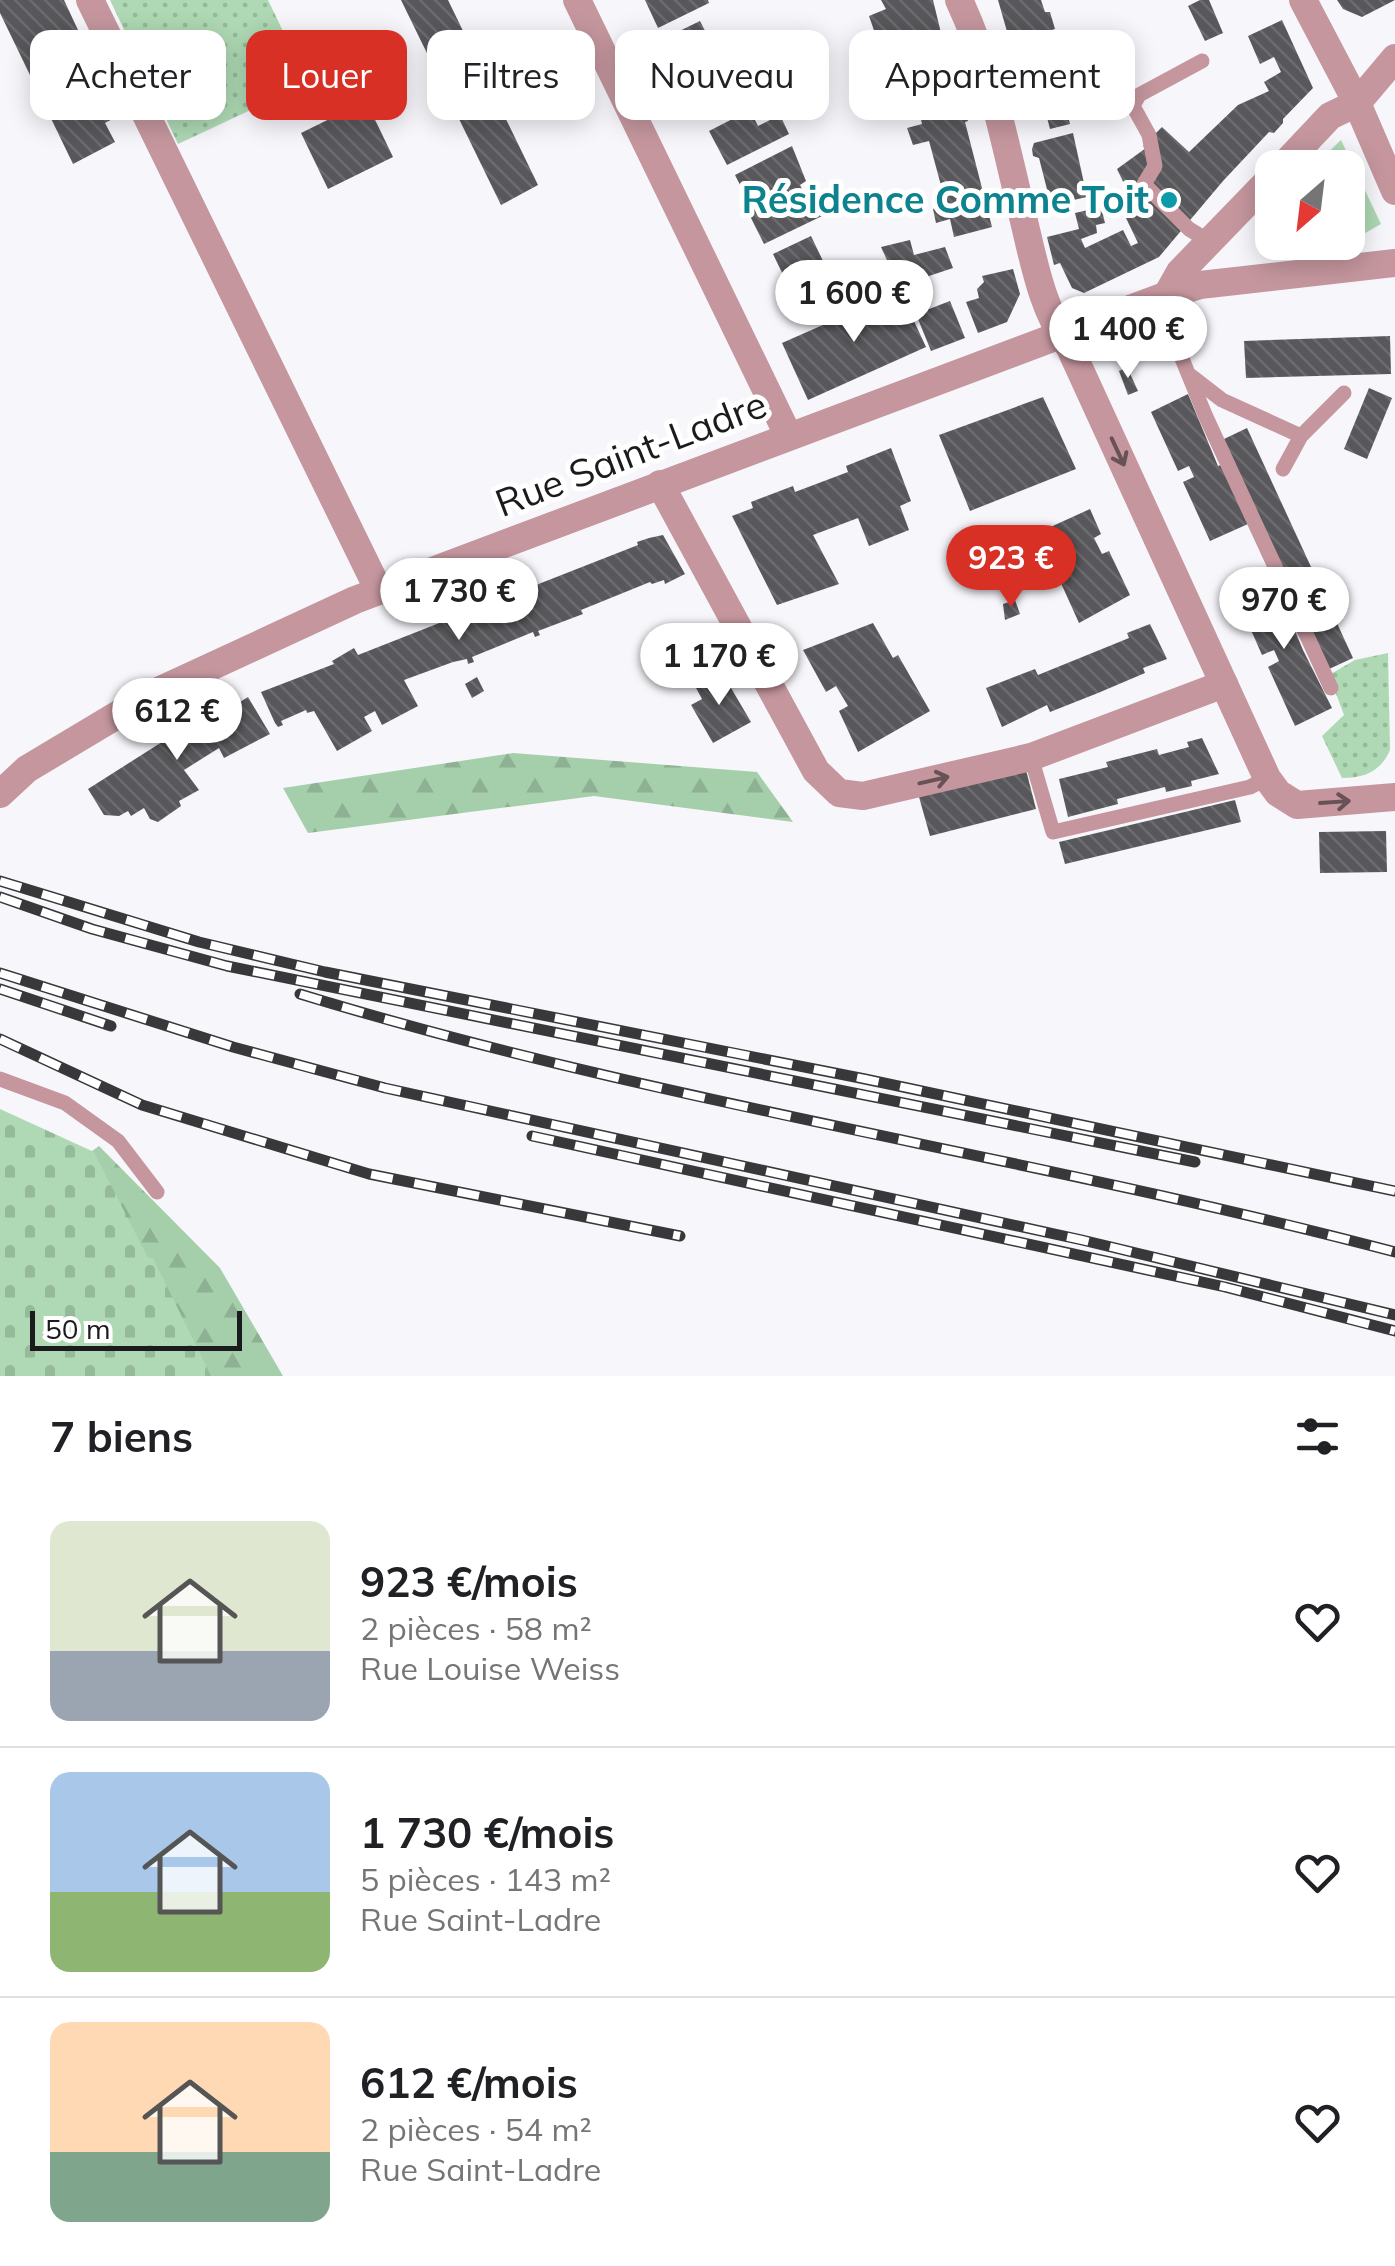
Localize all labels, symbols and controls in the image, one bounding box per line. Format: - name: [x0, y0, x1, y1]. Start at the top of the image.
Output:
- chip: Acheter: [30, 30, 226, 120]
- chip: Louer: [246, 30, 407, 120]
- chip: Filtres: [427, 30, 595, 120]
- chip: Nouveau: [615, 30, 829, 120]
- chip: Appartement: [849, 30, 1135, 120]
- north arrow: [1255, 150, 1365, 260]
- map controls: [1255, 150, 1365, 260]
- place label: Résidence Comme Toit: [742, 175, 1149, 223]
- marker: Résidence Comme Toit: [1158, 189, 1180, 211]
- pin: 1 600 €: [762, 260, 946, 345]
- text: 1 600 €: [797, 272, 911, 312]
- pin: 1 400 €: [1036, 296, 1220, 381]
- text: 1 400 €: [1071, 308, 1185, 348]
- street label: Rue Saint-Ladre: [488, 379, 773, 527]
- one-way arrow: [1109, 436, 1128, 466]
- pin: 923 €: [941, 525, 1081, 610]
- text: 923 €: [968, 537, 1054, 577]
- pin: 1 730 €: [367, 558, 551, 643]
- pin: 970 €: [1214, 567, 1354, 652]
- text: 1 730 €: [402, 570, 516, 610]
- text: 970 €: [1241, 579, 1327, 619]
- pin: 1 170 €: [627, 623, 811, 708]
- text: 1 170 €: [662, 635, 776, 675]
- pin: 612 €: [107, 678, 247, 763]
- text: 612 €: [134, 690, 220, 730]
- one-way arrow: [917, 770, 949, 788]
- one-way arrow: [1318, 793, 1350, 812]
- scale bar: [30, 1306, 242, 1350]
- text: 50 m: [45, 1311, 111, 1346]
- icon: filters: [1290, 1409, 1345, 1464]
- text: 7 biens: [50, 1410, 193, 1463]
- text: 923 €/mois: [360, 1555, 578, 1608]
- icon: home: [130, 1561, 250, 1681]
- icon: heart: [1290, 1594, 1345, 1649]
- text: 2 pièces · 58 m²: [360, 1608, 592, 1648]
- text: Rue Louise Weiss: [360, 1648, 620, 1688]
- text: 1 730 €/mois: [360, 1806, 614, 1859]
- icon: home: [130, 1812, 250, 1932]
- icon: heart: [1290, 1845, 1345, 1900]
- text: 5 pièces · 143 m²: [360, 1859, 611, 1899]
- text: Rue Saint-Ladre: [360, 1899, 601, 1939]
- text: 612 €/mois: [360, 2056, 578, 2109]
- icon: home: [130, 2062, 250, 2182]
- icon: heart: [1290, 2095, 1345, 2150]
- text: 2 pièces · 54 m²: [360, 2109, 592, 2149]
- text: Rue Saint-Ladre: [360, 2149, 601, 2189]

